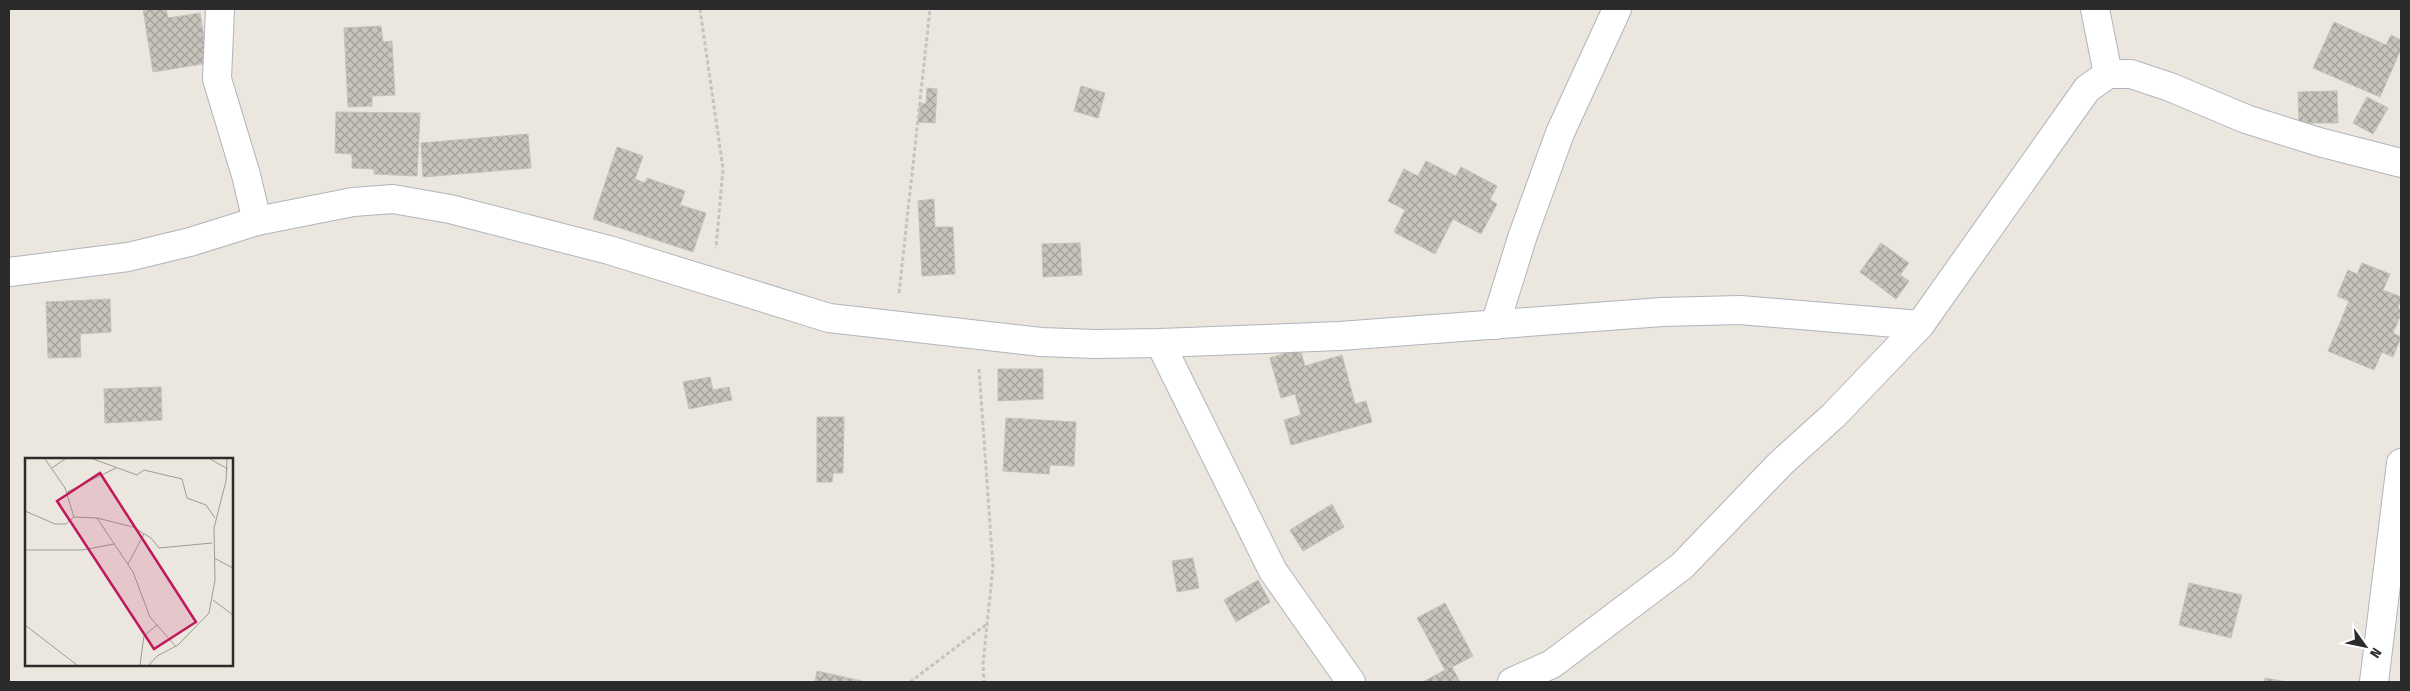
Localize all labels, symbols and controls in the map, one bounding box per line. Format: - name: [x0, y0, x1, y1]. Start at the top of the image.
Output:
- inset map: [25, 458, 232, 666]
- north arrow: [2340, 621, 2390, 671]
- text: N: [2366, 645, 2385, 661]

